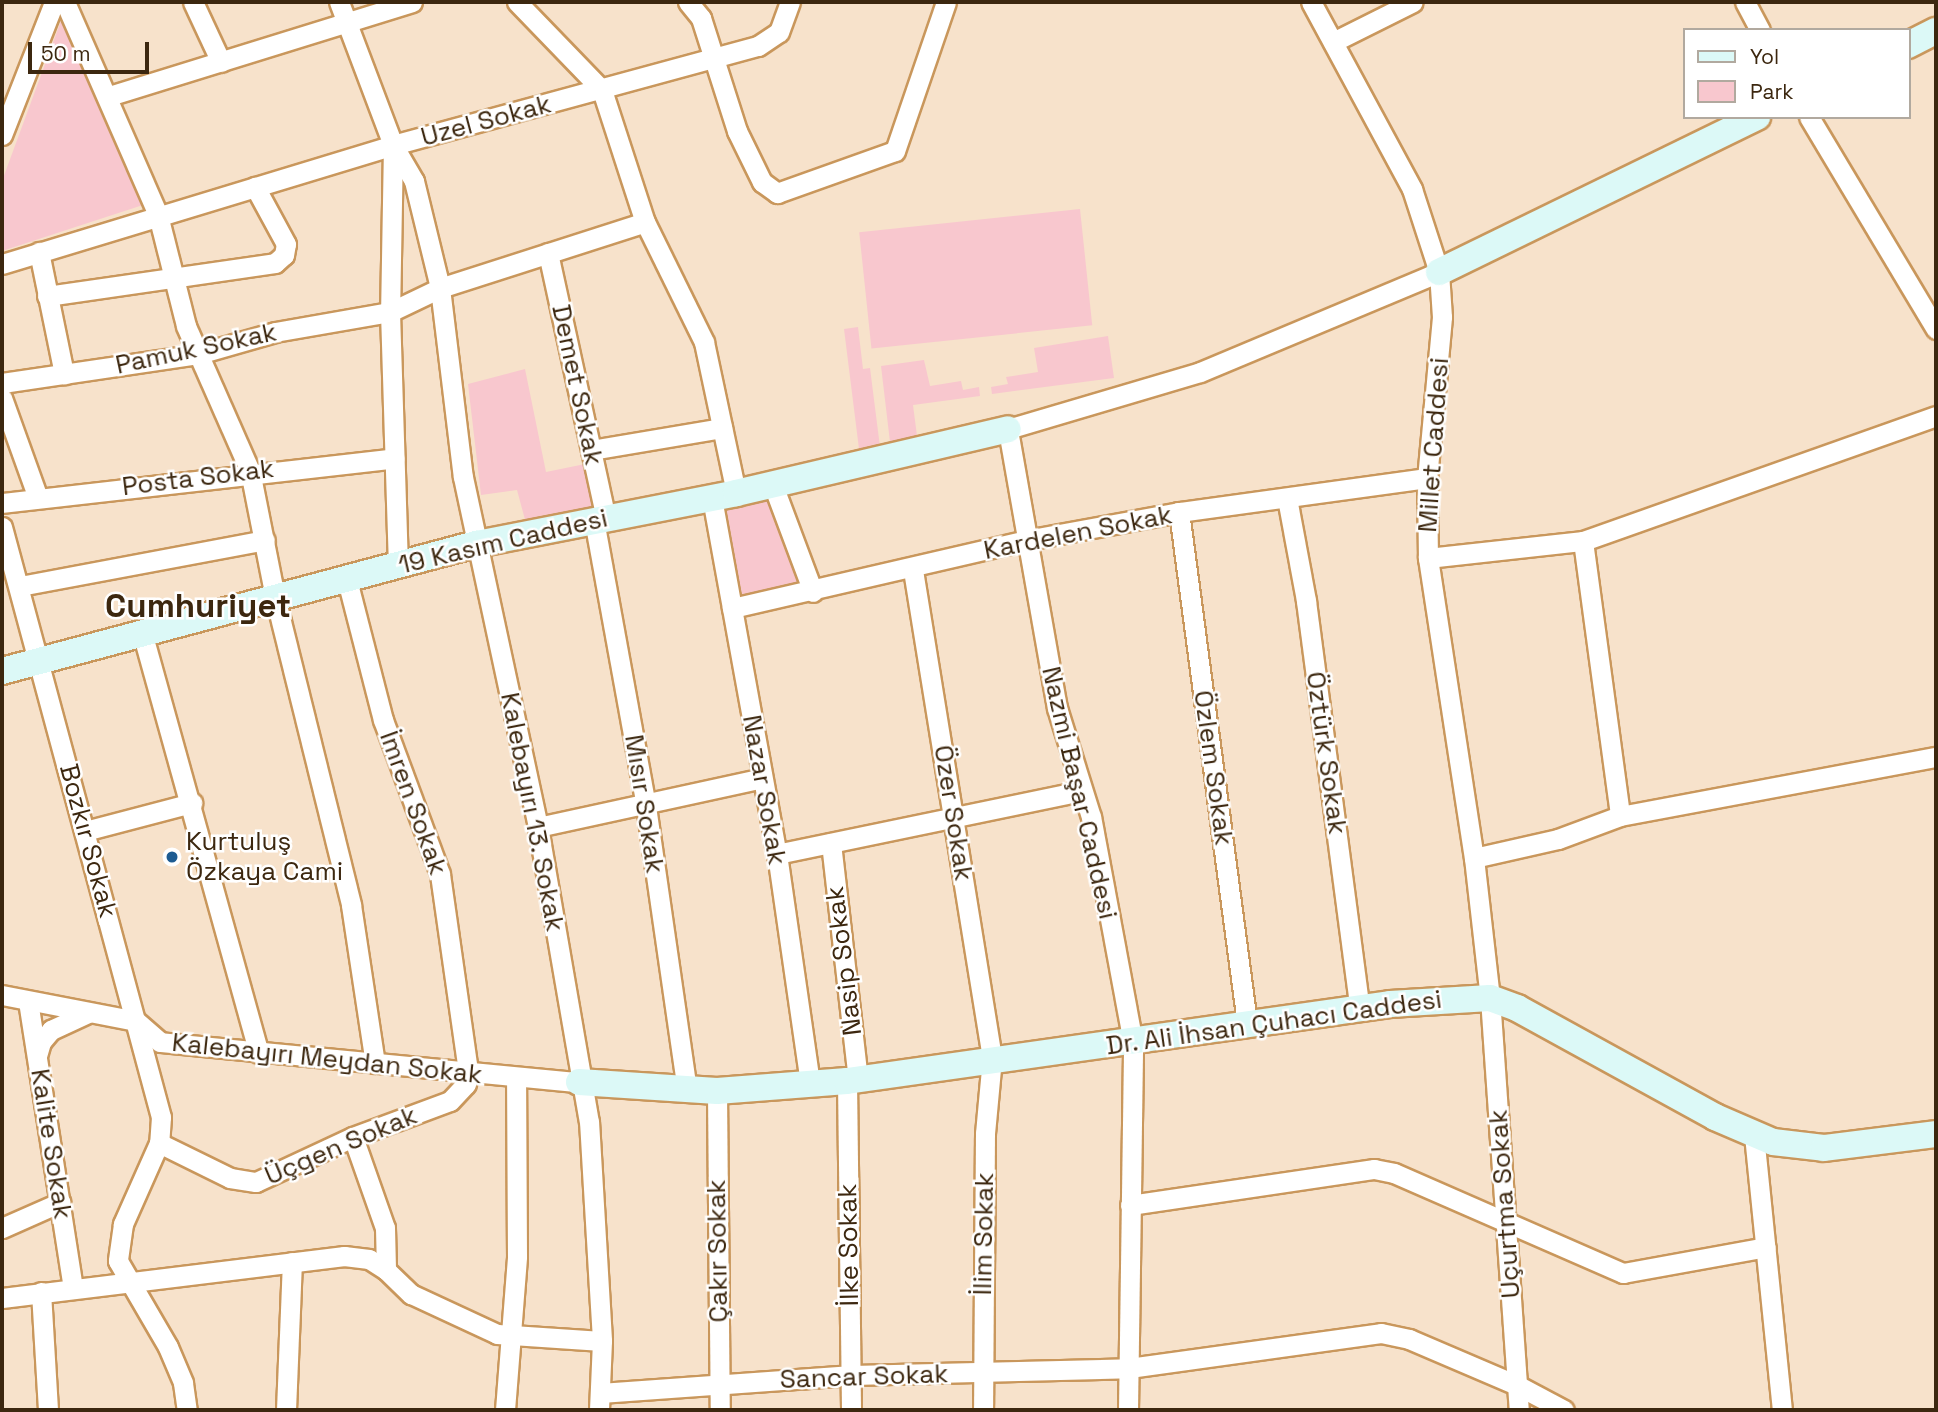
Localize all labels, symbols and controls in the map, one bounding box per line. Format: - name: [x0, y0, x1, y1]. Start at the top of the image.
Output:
- scale bar: [32, 28, 152, 72]
- legend: [1682, 28, 1910, 119]
- text: 50 m: [41, 40, 91, 67]
- text: Yol: [1750, 43, 1779, 70]
- text: Park: [1750, 78, 1794, 105]
- street label: Uzel Sokak: [418, 89, 554, 153]
- street label: Demet Sokak: [545, 302, 609, 468]
- street label: Pamuk Sokak: [113, 317, 279, 381]
- street label: Millet Caddesi: [1412, 356, 1456, 534]
- street label: Posta Sokak: [120, 453, 276, 503]
- street label: Kardelen Sokak: [981, 499, 1175, 567]
- street label: 19 Kasım Caddesi: [395, 503, 611, 581]
- district label: Cumhuriyet: [105, 587, 291, 627]
- street label: Nazmi Başar Caddesi: [1035, 664, 1123, 922]
- street label: Öztürk Sokak: [1299, 670, 1353, 836]
- street label: Özlem Sokak: [1187, 688, 1239, 848]
- street label: Kalebayırı 13. Sokak: [493, 689, 571, 935]
- street label: Nazar Sokak: [735, 713, 793, 867]
- street label: İmren Sokak: [373, 727, 453, 879]
- street label: Mısır Sokak: [618, 732, 670, 876]
- street label: Özer Sokak: [927, 743, 979, 883]
- street label: Bozkır Sokak: [53, 761, 123, 921]
- place label: Kurtuluş Özkaya Cami: [186, 826, 343, 888]
- marker: Kurtuluş Özkaya Cami: [164, 849, 180, 865]
- street label: Nasip Sokak: [819, 885, 869, 1037]
- street label: Dr. Ali İhsan Çuhacı Caddesi: [1104, 984, 1444, 1062]
- street label: Kalebayırı Meydan Sokak: [170, 1027, 484, 1091]
- street label: Kalite Sokak: [24, 1067, 78, 1221]
- street label: Üçgen Sokak: [260, 1100, 422, 1192]
- street label: Uçurtma Sokak: [1483, 1109, 1527, 1299]
- street label: İlim Sokak: [967, 1172, 1001, 1296]
- street label: Çakır Sokak: [701, 1179, 735, 1323]
- street label: İlke Sokak: [832, 1183, 866, 1307]
- street label: Sancar Sokak: [779, 1358, 949, 1396]

